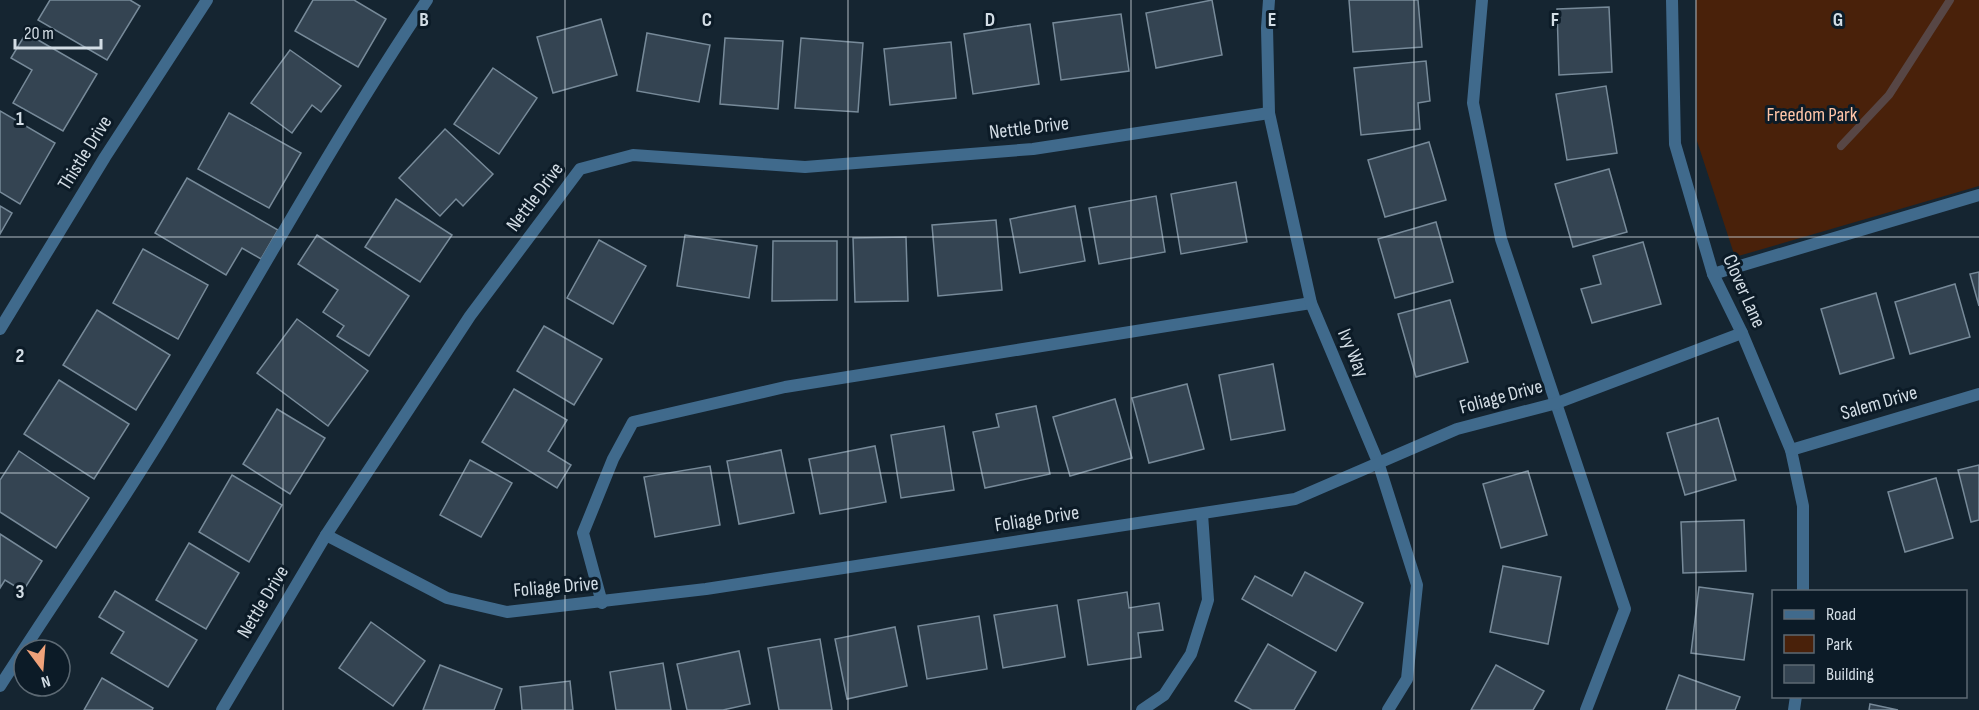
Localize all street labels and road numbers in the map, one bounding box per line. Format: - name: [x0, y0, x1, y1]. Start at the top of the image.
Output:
- street label: Thistle Drive: [53, 111, 117, 195]
- street label: Nettle Drive: [988, 111, 1070, 145]
- street label: Nettle Drive: [501, 158, 569, 236]
- street label: Clover Lane: [1717, 251, 1771, 331]
- street label: Ivy Way: [1332, 325, 1374, 381]
- street label: Foliage Drive: [1457, 374, 1545, 420]
- street label: Salem Drive: [1838, 381, 1920, 425]
- street label: Foliage Drive: [993, 500, 1081, 538]
- street label: Nettle Drive: [232, 561, 294, 643]
- street label: Foliage Drive: [513, 571, 599, 603]

